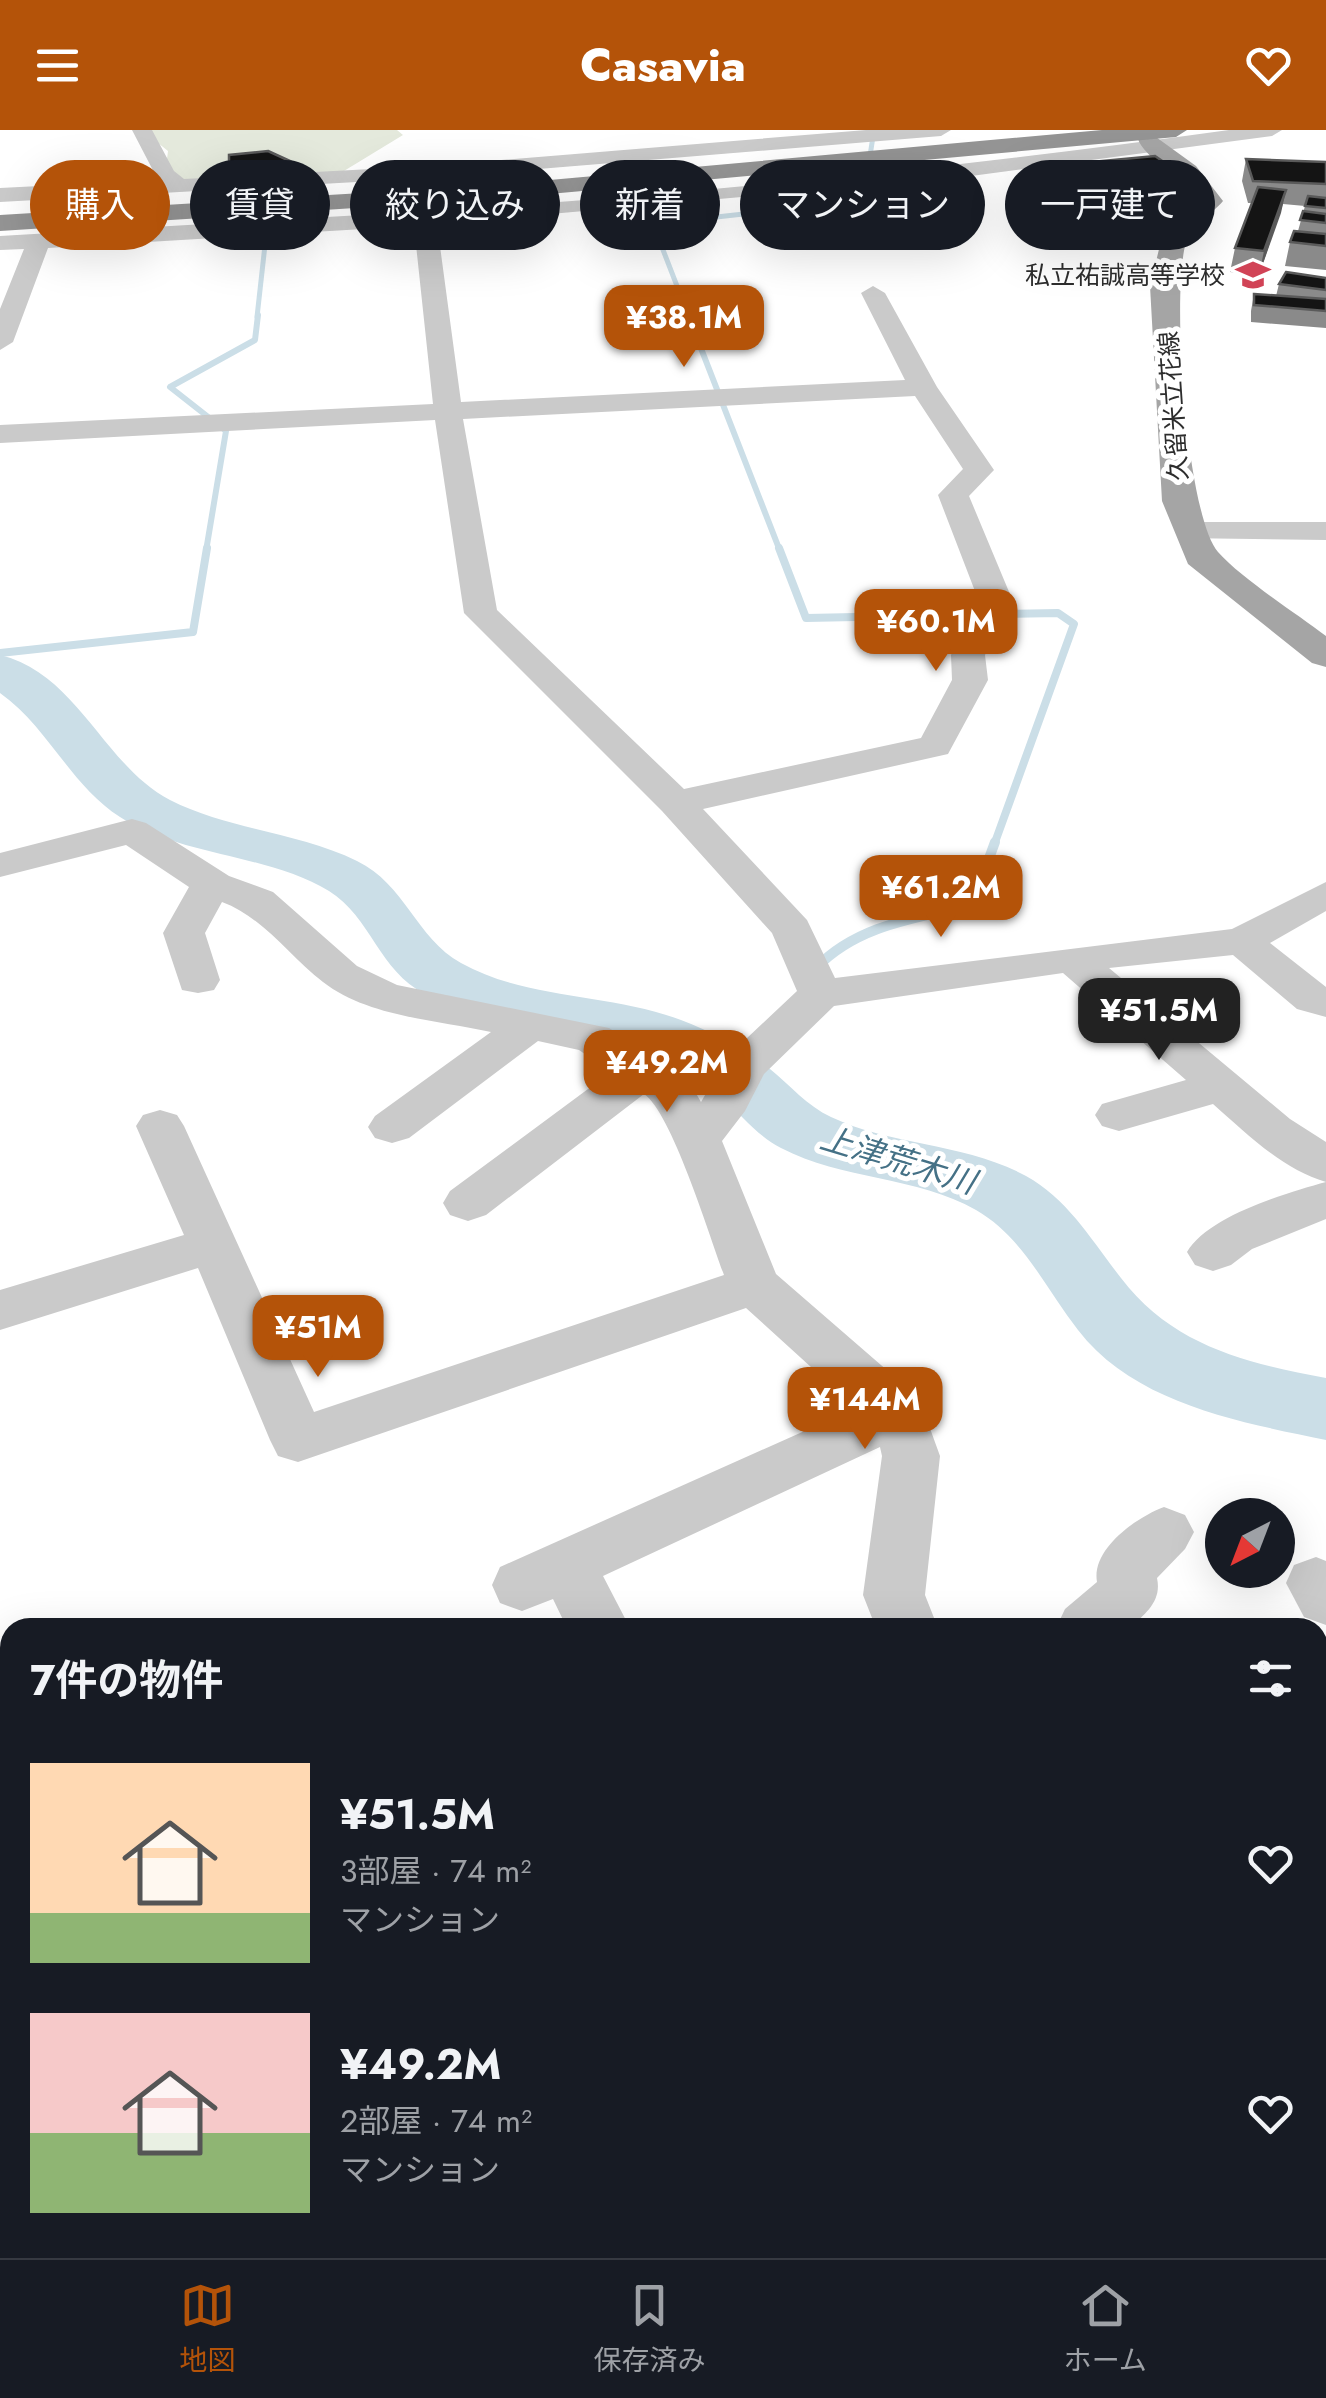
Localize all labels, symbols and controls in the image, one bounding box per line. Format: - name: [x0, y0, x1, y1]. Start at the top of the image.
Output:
- text: Casavia: [580, 33, 746, 98]
- icon: menu: [30, 38, 85, 93]
- icon: heart: [1241, 38, 1296, 93]
- chip: 購入: [30, 160, 170, 250]
- chip: 賃貸: [190, 160, 330, 250]
- chip: 絞り込み: [350, 160, 560, 250]
- chip: 新着: [580, 160, 720, 250]
- chip: マンション: [740, 160, 985, 250]
- chip: 一戸建て: [1005, 160, 1215, 250]
- school or university icon: 私立祐誠高等学校: [1234, 256, 1272, 294]
- place label: 私立祐誠高等学校: [1025, 257, 1225, 293]
- pin: ¥38.1M: [603, 285, 765, 370]
- text: ¥38.1M: [626, 294, 742, 340]
- street label: 久留米立花線: [1150, 330, 1196, 482]
- pin: ¥60.1M: [855, 589, 1017, 674]
- text: ¥60.1M: [876, 598, 996, 644]
- pin: ¥61.2M: [860, 855, 1022, 940]
- text: ¥61.2M: [882, 864, 1000, 910]
- pin: ¥51.5M: [1078, 978, 1240, 1063]
- text: ¥51.5M: [1100, 987, 1218, 1033]
- pin: ¥49.2M: [586, 1030, 748, 1115]
- text: ¥49.2M: [606, 1039, 728, 1085]
- water label: 上津荒木川: [815, 1115, 984, 1206]
- pin: ¥51M: [259, 1295, 377, 1380]
- text: ¥51M: [275, 1304, 361, 1350]
- pin: ¥144M: [795, 1367, 935, 1452]
- text: ¥144M: [810, 1376, 920, 1422]
- north arrow: [1205, 1498, 1295, 1588]
- map controls: [1205, 1498, 1295, 1588]
- text: 7件の物件: [30, 1650, 223, 1711]
- icon: filters: [1243, 1651, 1298, 1706]
- text: ¥51.5M: [340, 1784, 495, 1845]
- icon: home: [110, 1803, 230, 1923]
- icon: heart: [1243, 1836, 1298, 1891]
- text: 3部屋 · 74 m²: [340, 1848, 531, 1894]
- text: マンション: [340, 1897, 500, 1943]
- text: ¥49.2M: [340, 2034, 501, 2095]
- icon: home: [110, 2053, 230, 2173]
- icon: heart: [1243, 2086, 1298, 2141]
- text: 2部屋 · 74 m²: [340, 2098, 532, 2144]
- text: マンション: [340, 2147, 500, 2193]
- tab: 地図: [179, 2278, 235, 2381]
- tab: 保存済み: [593, 2278, 705, 2381]
- tab: ホーム: [1064, 2278, 1147, 2381]

